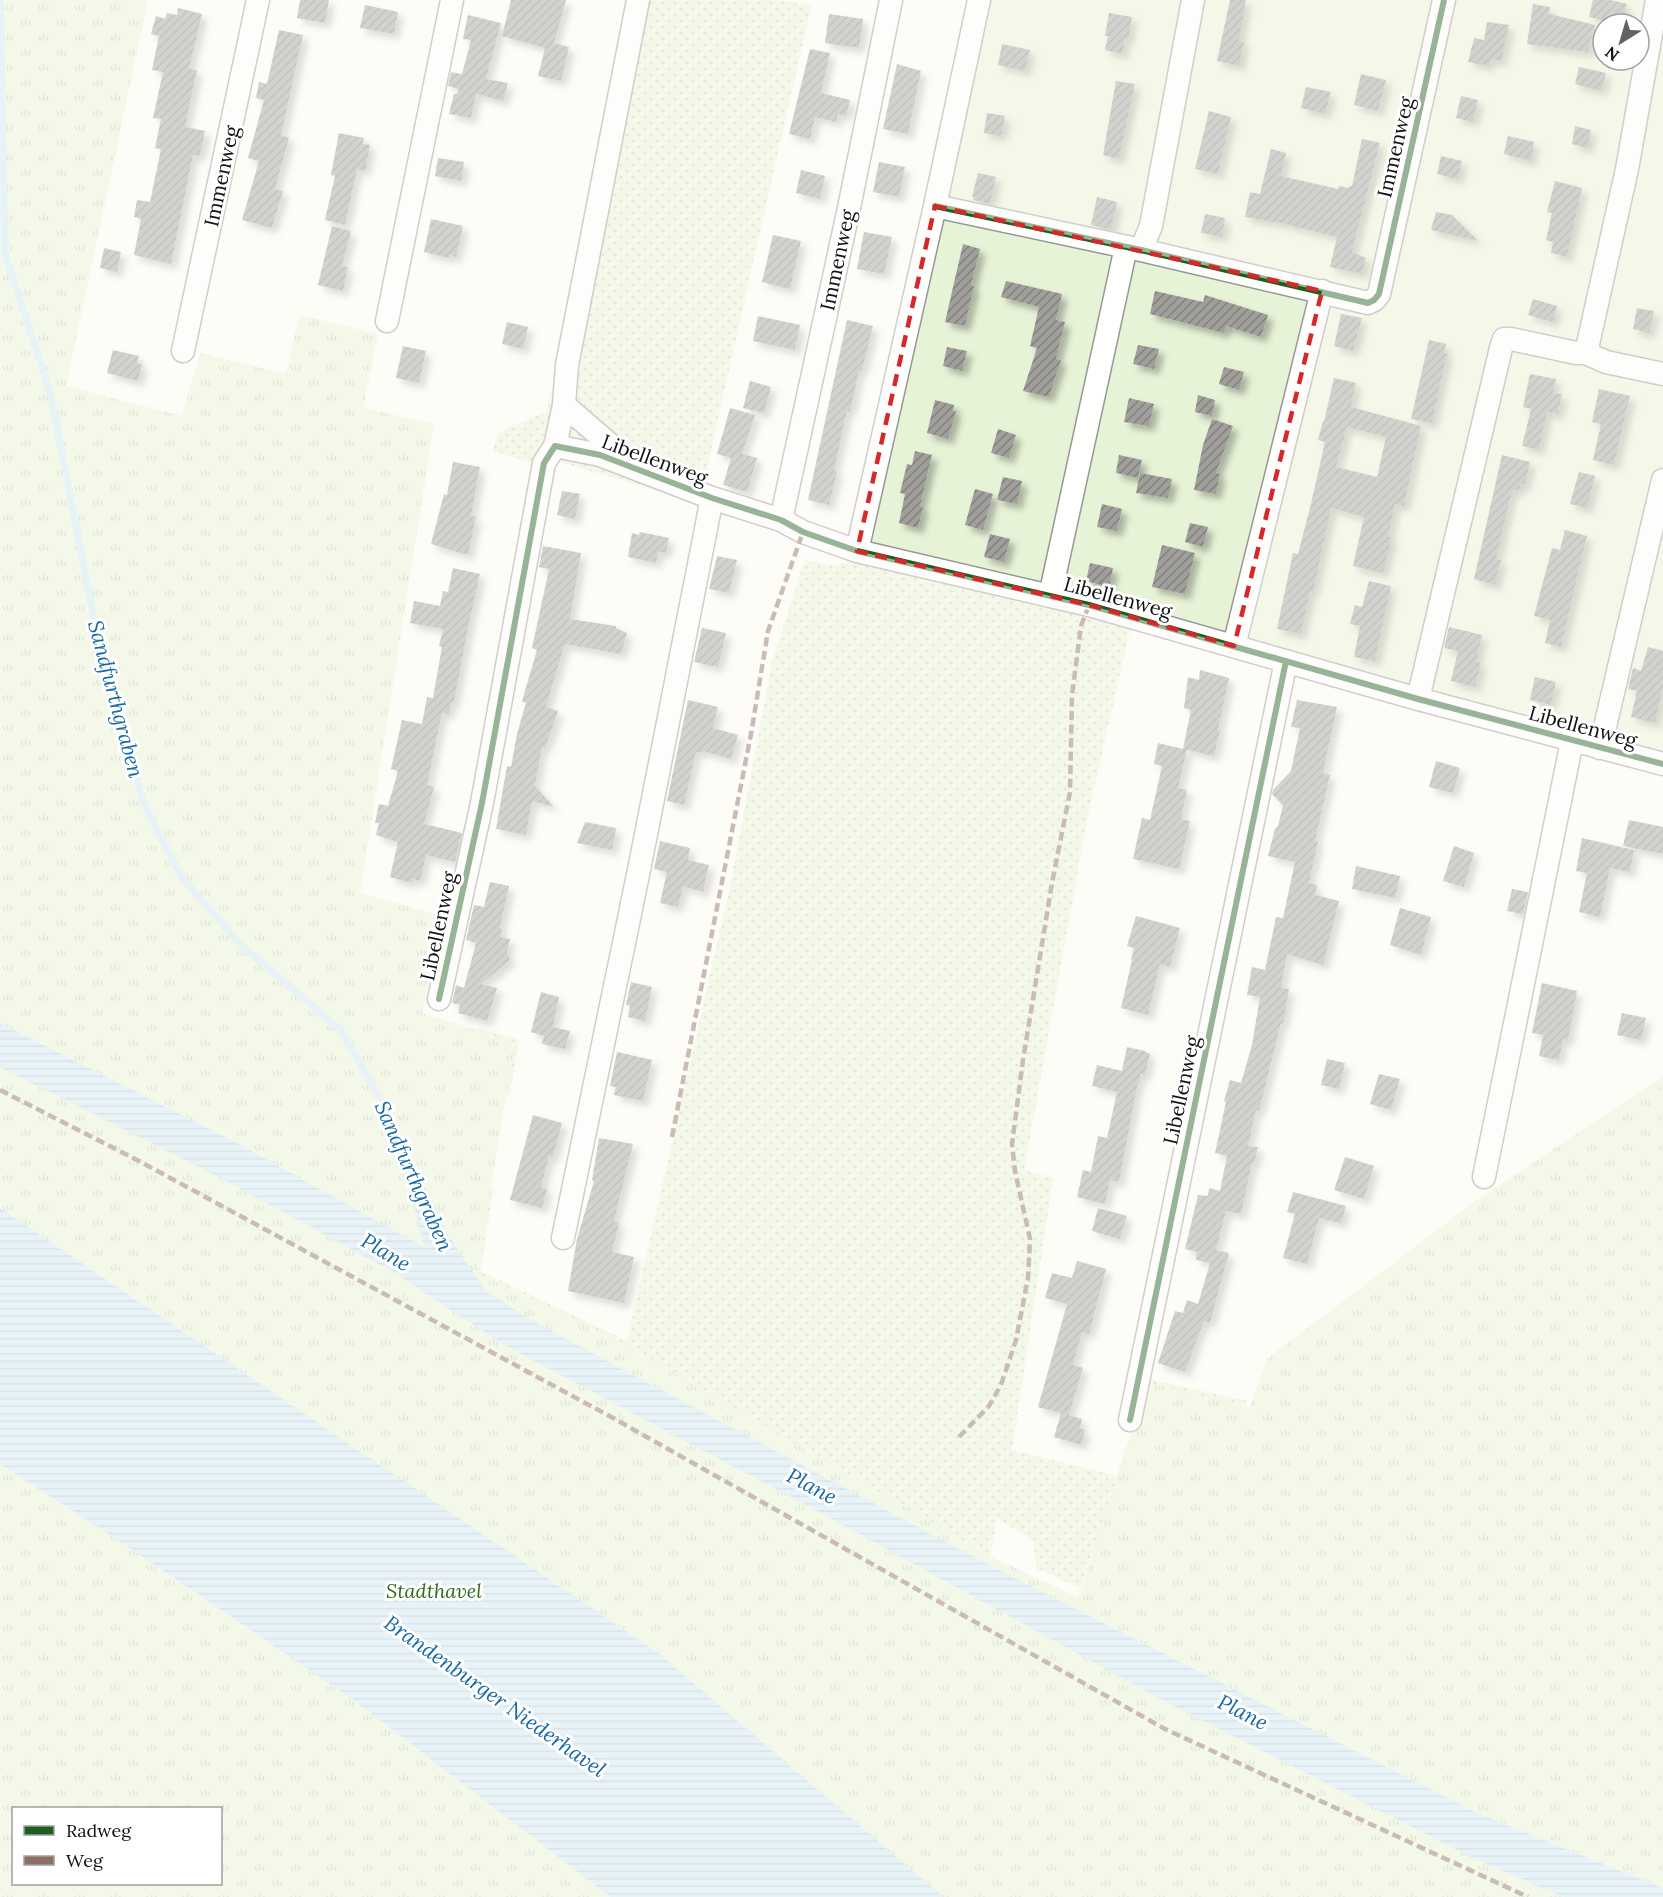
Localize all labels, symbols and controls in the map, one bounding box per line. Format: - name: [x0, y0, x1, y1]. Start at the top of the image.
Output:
- north arrow: [1591, 12, 1651, 72]
- text: N: [1601, 42, 1623, 66]
- street label: Immenweg: [1371, 93, 1419, 200]
- street label: Immenweg: [198, 122, 244, 229]
- street label: Immenweg: [814, 206, 860, 313]
- street label: Libellenweg: [599, 428, 712, 490]
- street label: Libellenweg: [1061, 571, 1176, 624]
- water label: Sandfurthgraben: [82, 617, 150, 781]
- street label: Libellenweg: [1526, 700, 1641, 753]
- street label: Libellenweg: [414, 868, 462, 983]
- street label: Libellenweg: [1157, 1032, 1205, 1147]
- water label: Sandfurthgraben: [369, 1097, 459, 1255]
- water label: Plane: [356, 1227, 416, 1277]
- water label: Plane: [782, 1462, 842, 1510]
- park label: Stadthavel: [386, 1578, 482, 1603]
- water label: Brandenburger Niederhavel: [379, 1609, 611, 1783]
- water label: Plane: [1213, 1688, 1273, 1736]
- legend: [12, 1807, 222, 1885]
- text: Radweg: [66, 1819, 132, 1842]
- text: Weg: [66, 1849, 104, 1872]

